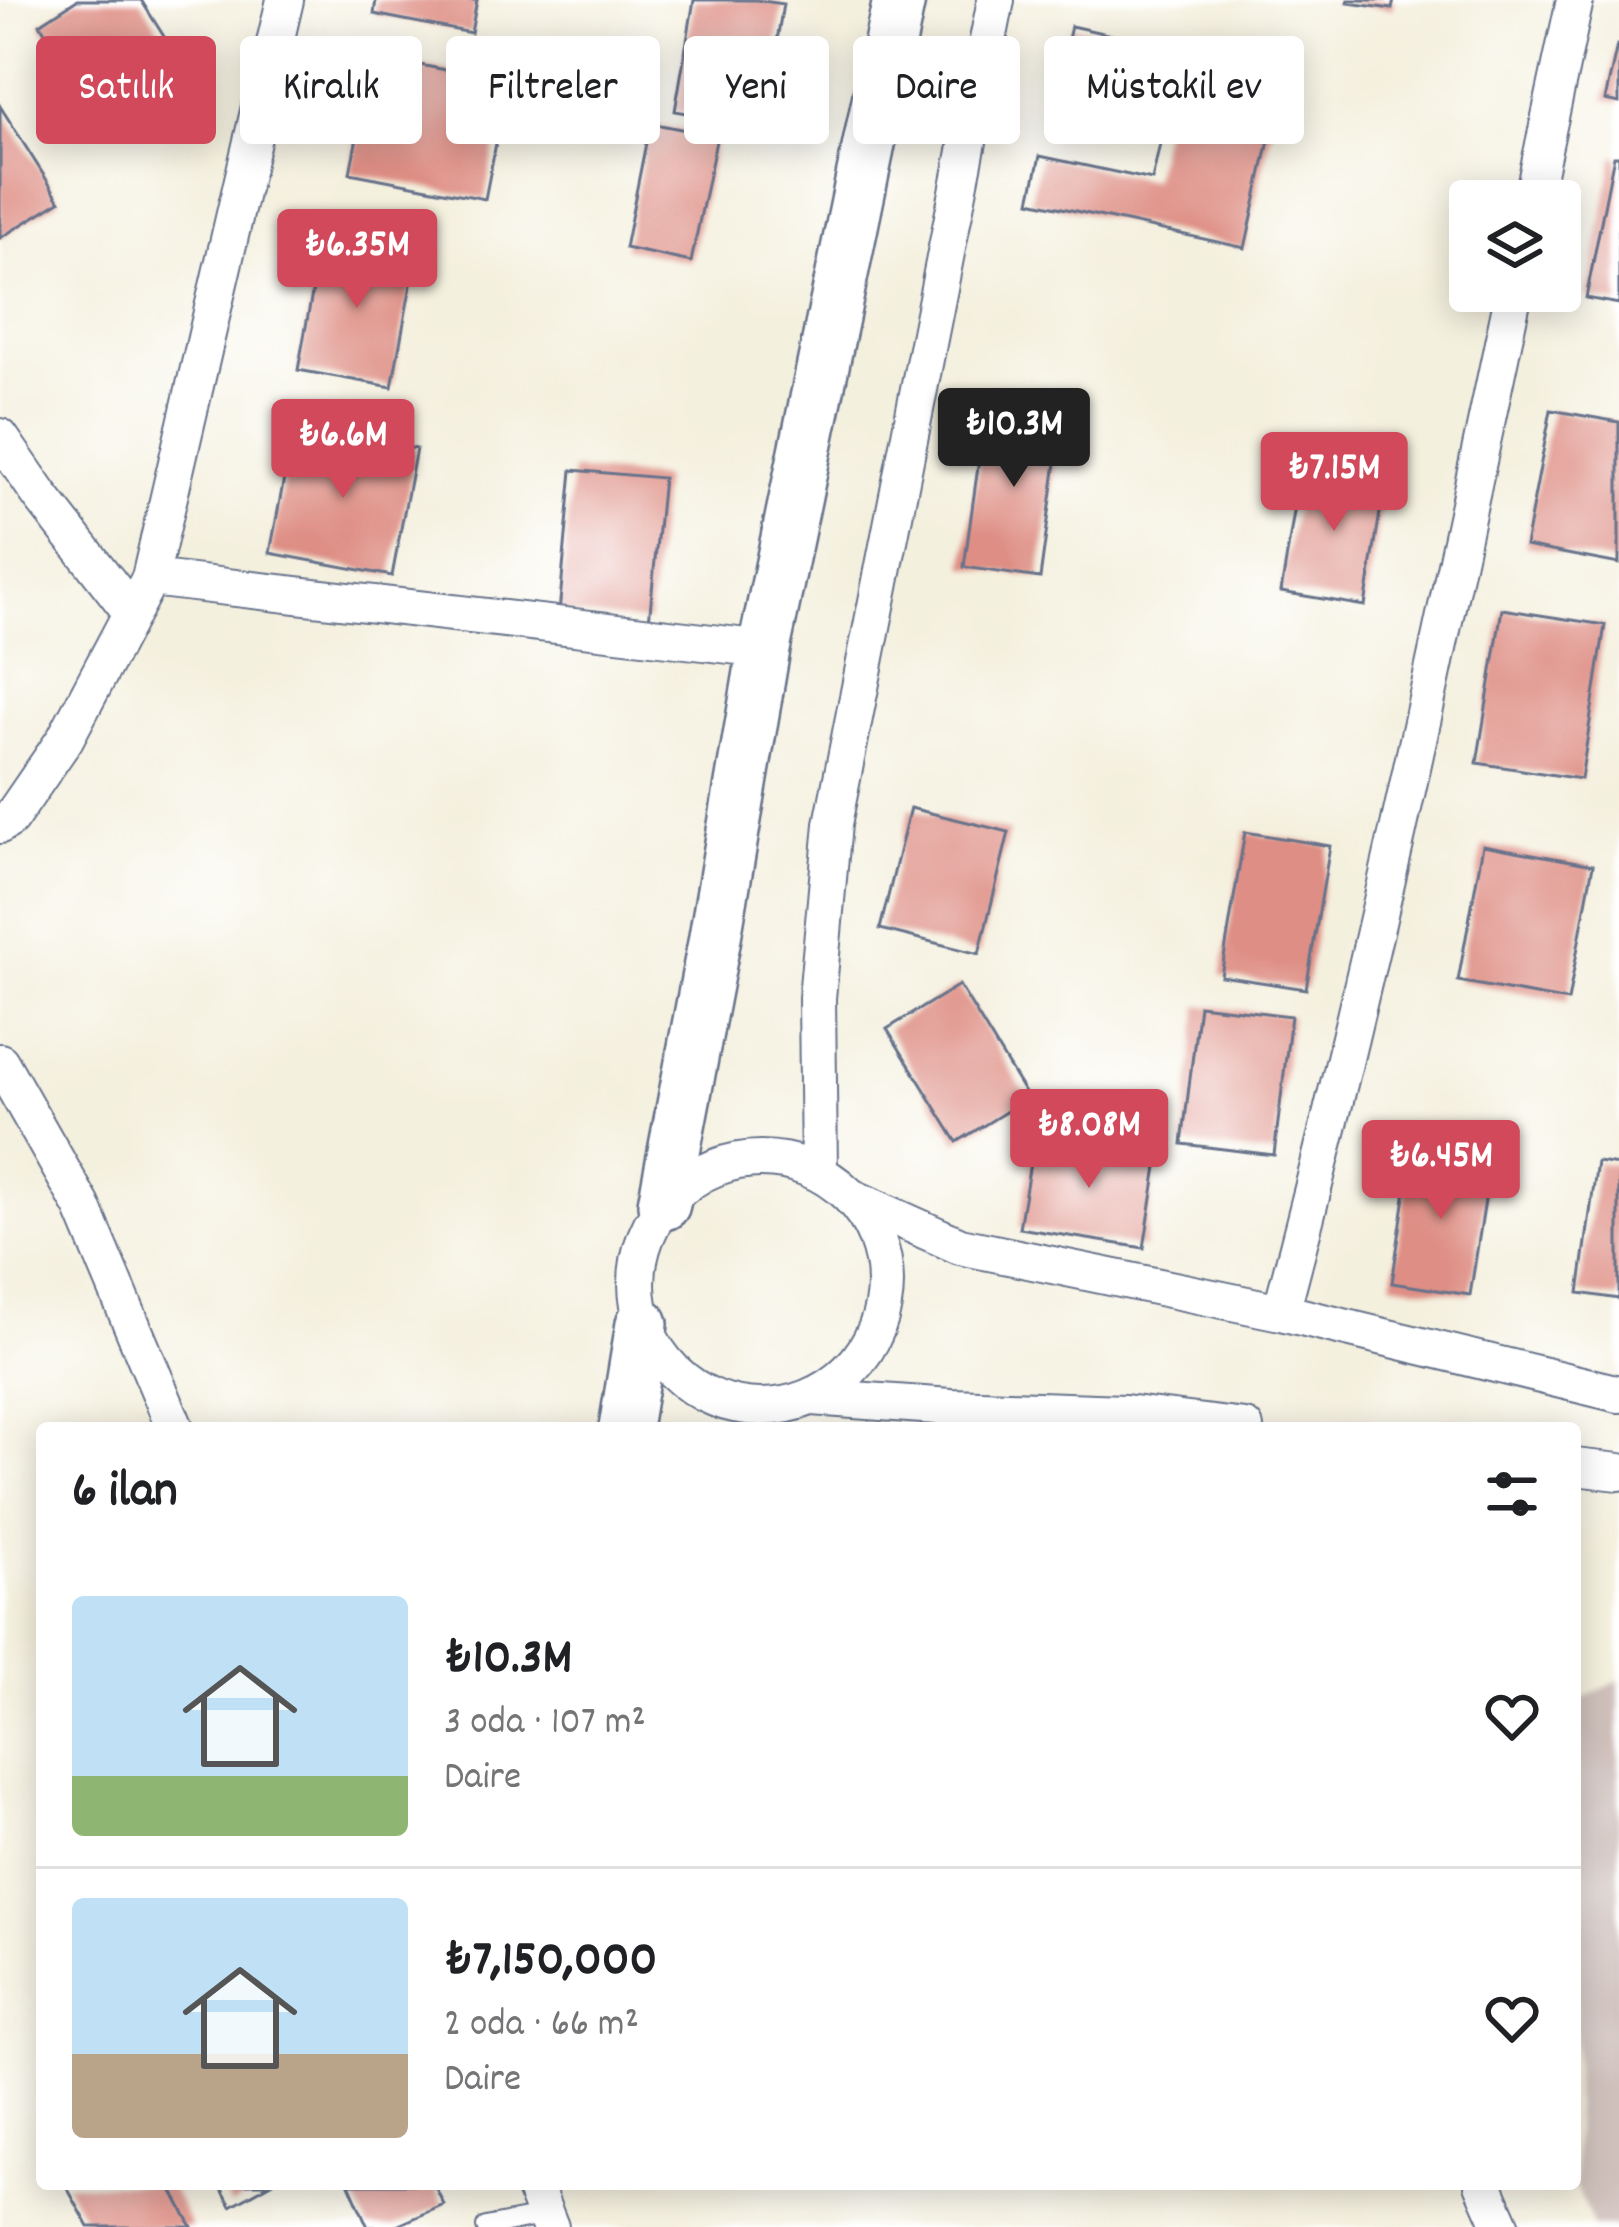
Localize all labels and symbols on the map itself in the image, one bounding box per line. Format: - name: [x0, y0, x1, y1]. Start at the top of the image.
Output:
- pin: ₺6.35M: [259, 209, 455, 311]
- pin: ₺10.3M: [916, 388, 1112, 490]
- pin: ₺6.6M: [259, 399, 427, 501]
- pin: ₺7.15M: [1236, 432, 1432, 534]
- pin: ₺8.08M: [991, 1089, 1187, 1191]
- pin: ₺6.45M: [1343, 1120, 1539, 1222]

